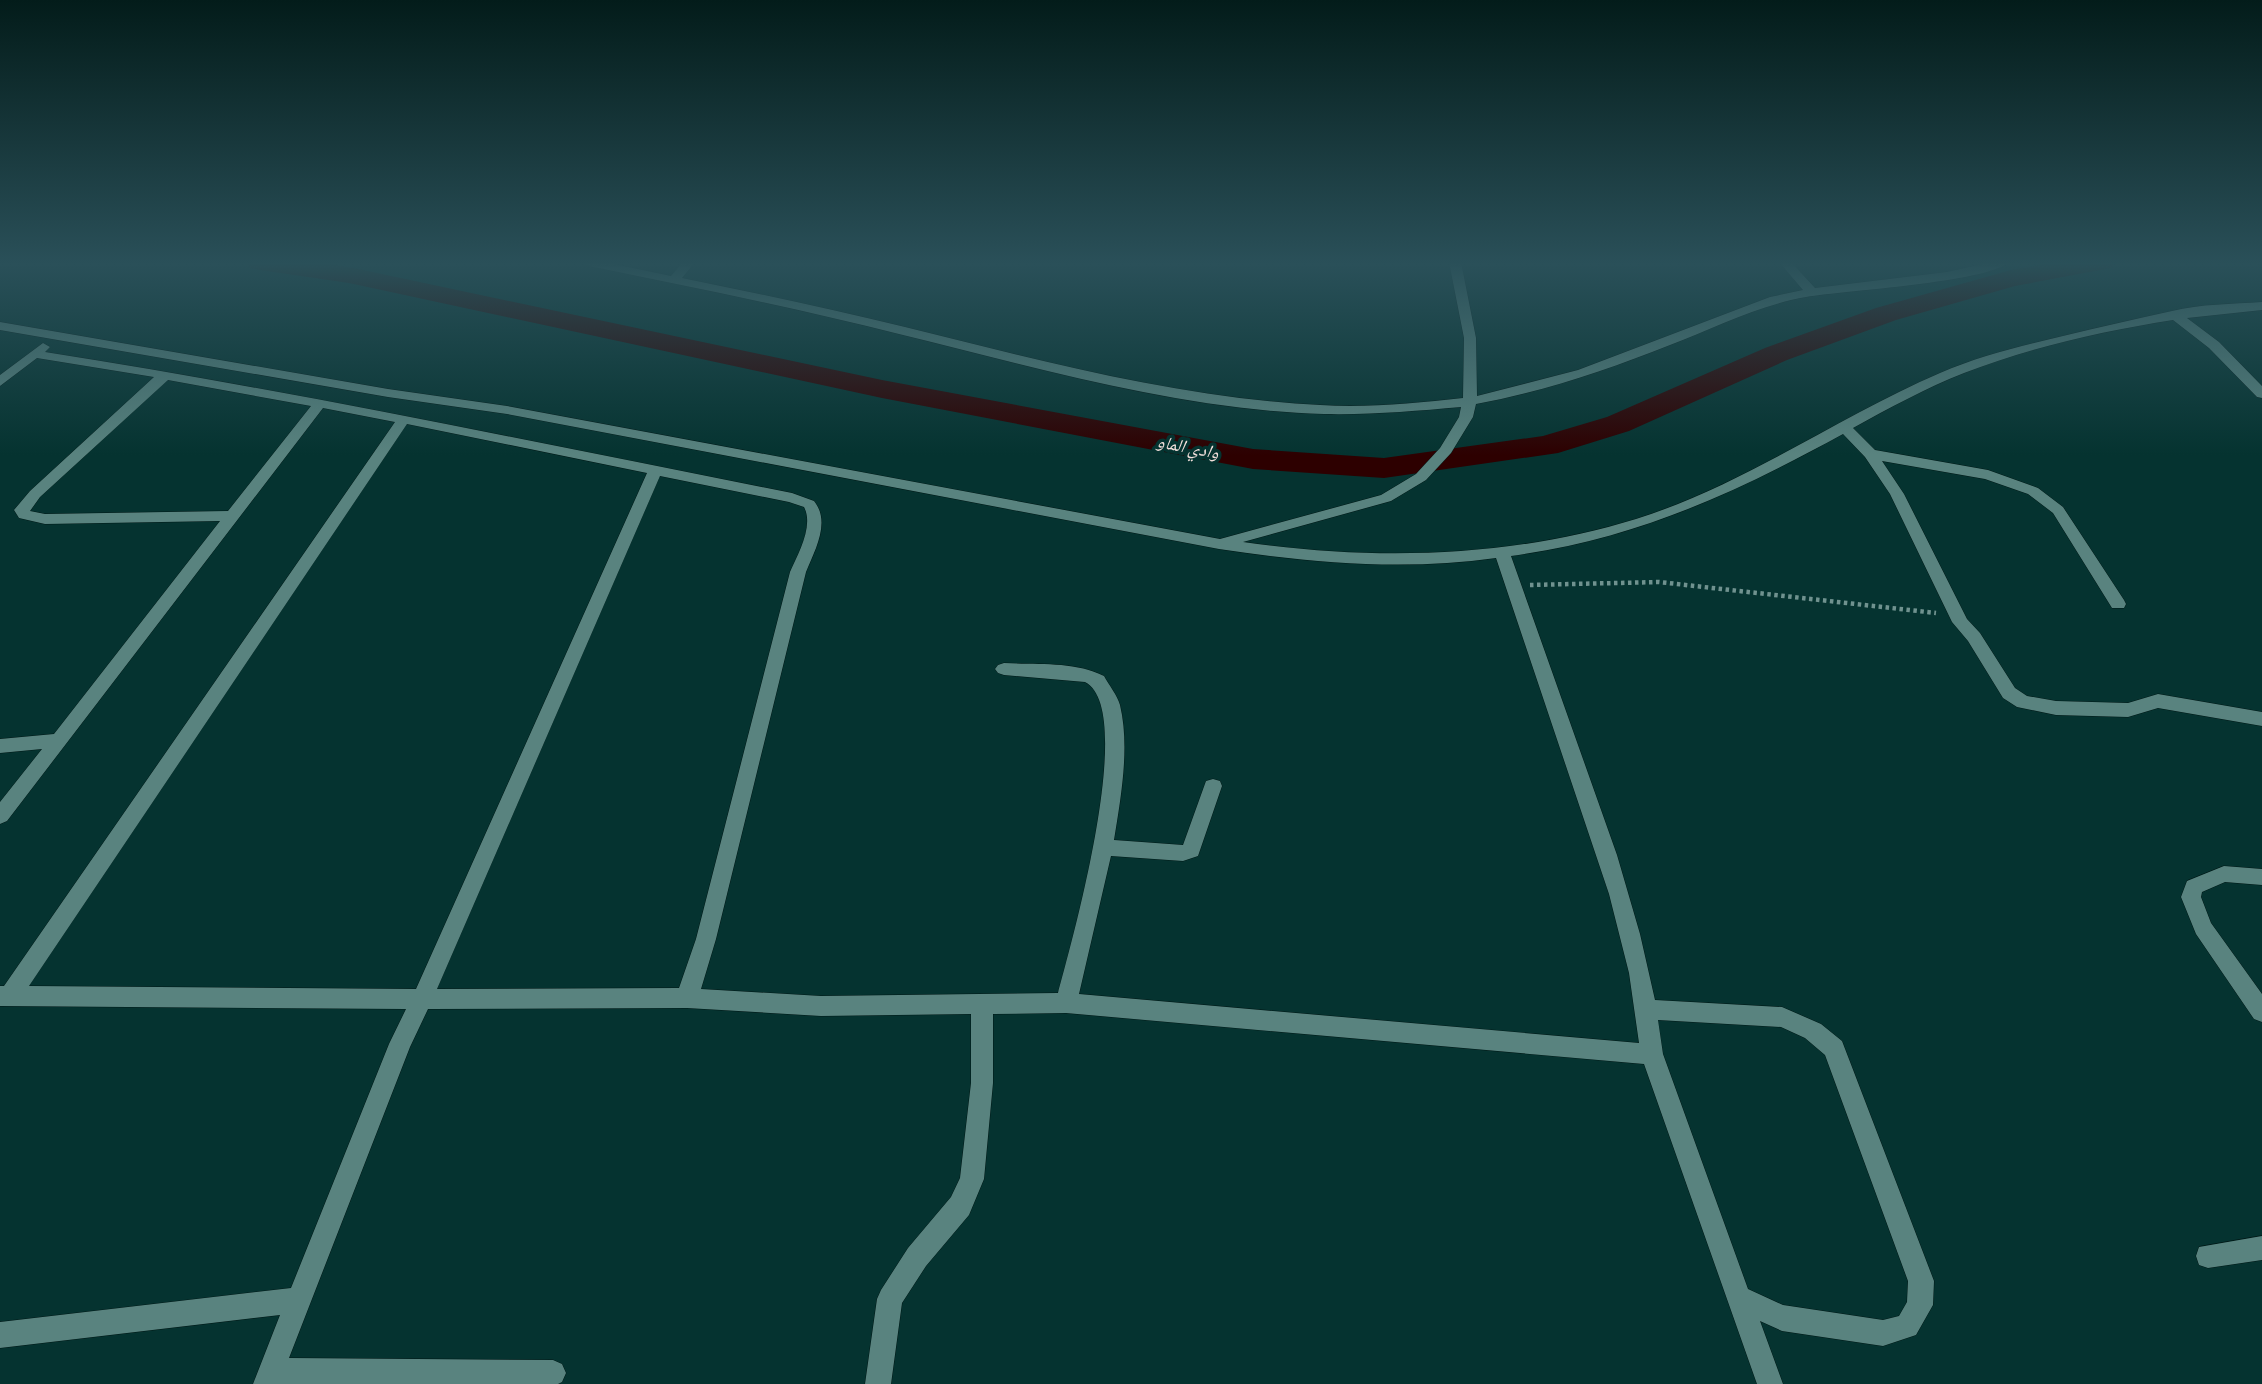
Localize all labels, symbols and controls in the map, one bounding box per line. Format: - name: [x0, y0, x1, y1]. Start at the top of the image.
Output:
- water label: وادي الماو: [1153, 429, 1222, 467]

